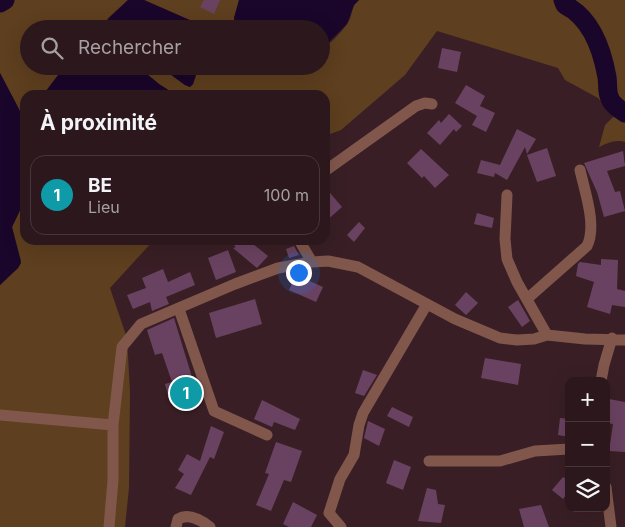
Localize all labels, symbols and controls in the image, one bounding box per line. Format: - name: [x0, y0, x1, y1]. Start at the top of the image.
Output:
- search box: [20, 20, 330, 75]
- icon: search: [38, 34, 66, 62]
- text: Rechercher: [78, 36, 181, 59]
- text: À proximité: [40, 110, 157, 135]
- text: BE: [88, 174, 112, 197]
- text: 1: [54, 185, 60, 205]
- text: 100 m: [264, 185, 309, 205]
- text: Lieu: [88, 197, 120, 217]
- your location: [286, 260, 312, 286]
- pin: 1: [170, 374, 202, 412]
- map controls: [565, 377, 610, 512]
- button: +: [565, 377, 610, 422]
- button: −: [565, 422, 610, 467]
- button: layers: [565, 467, 610, 512]

